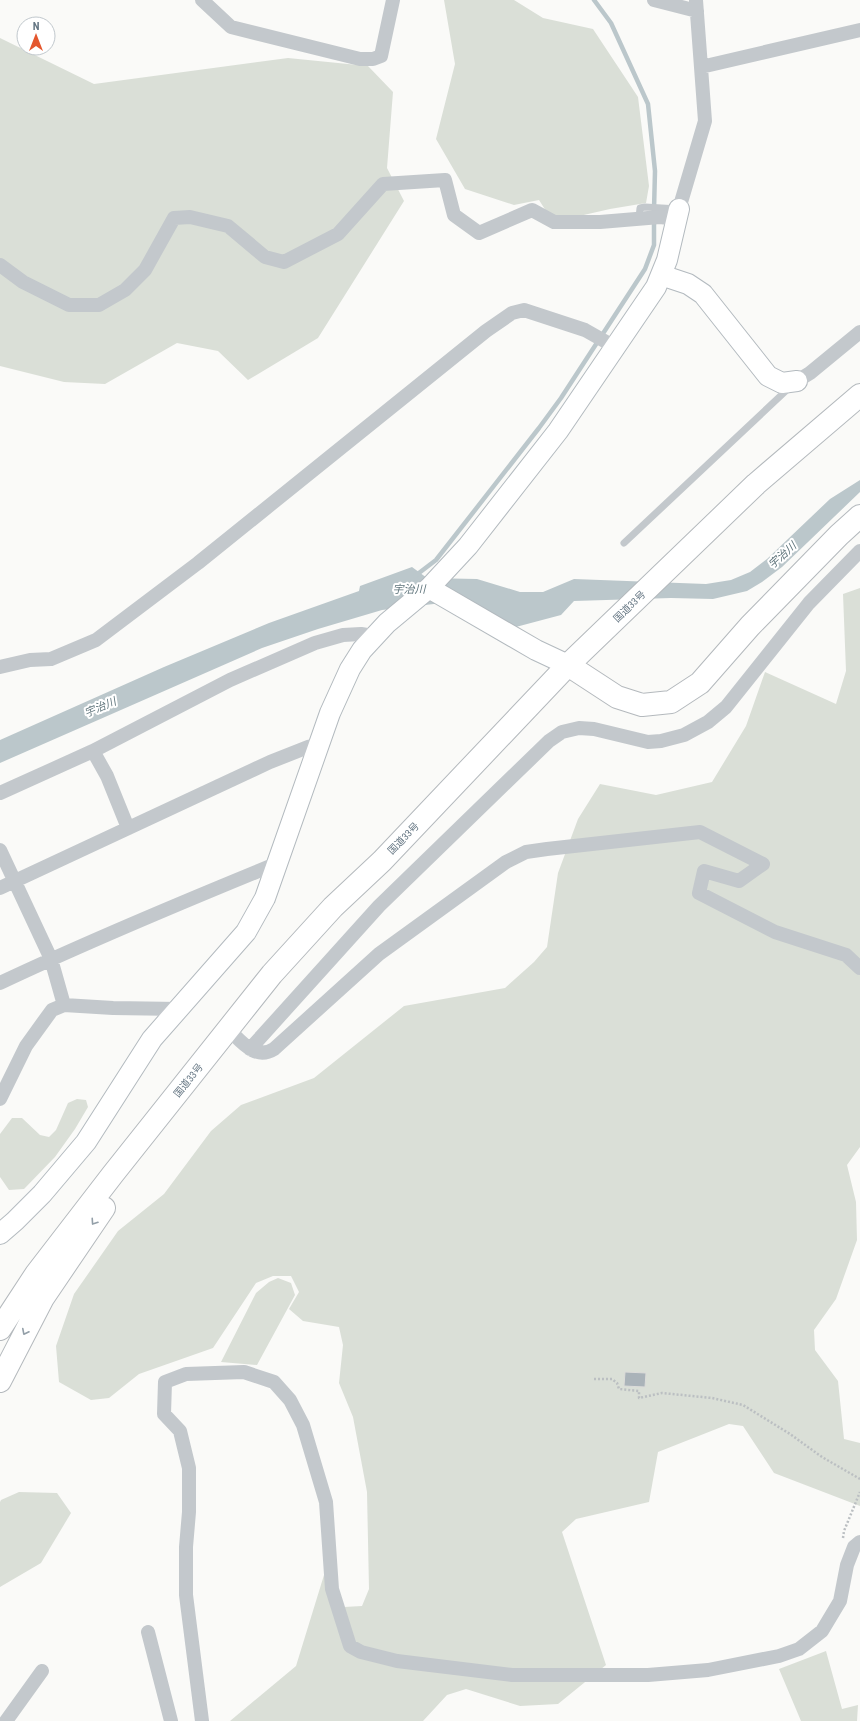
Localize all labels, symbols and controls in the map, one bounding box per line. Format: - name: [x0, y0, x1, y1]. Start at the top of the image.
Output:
- north arrow: [16, 16, 56, 56]
- text: N: [33, 20, 40, 33]
- water label: 宇治川: [766, 539, 800, 571]
- water label: 宇治川: [393, 583, 426, 596]
- street label: 国道33号: [611, 589, 648, 624]
- water label: 宇治川: [82, 695, 119, 720]
- street label: 国道33号: [386, 820, 421, 857]
- street label: 国道33号: [172, 1061, 205, 1099]
- one-way arrow: [91, 1218, 99, 1225]
- one-way arrow: [22, 1328, 30, 1335]

